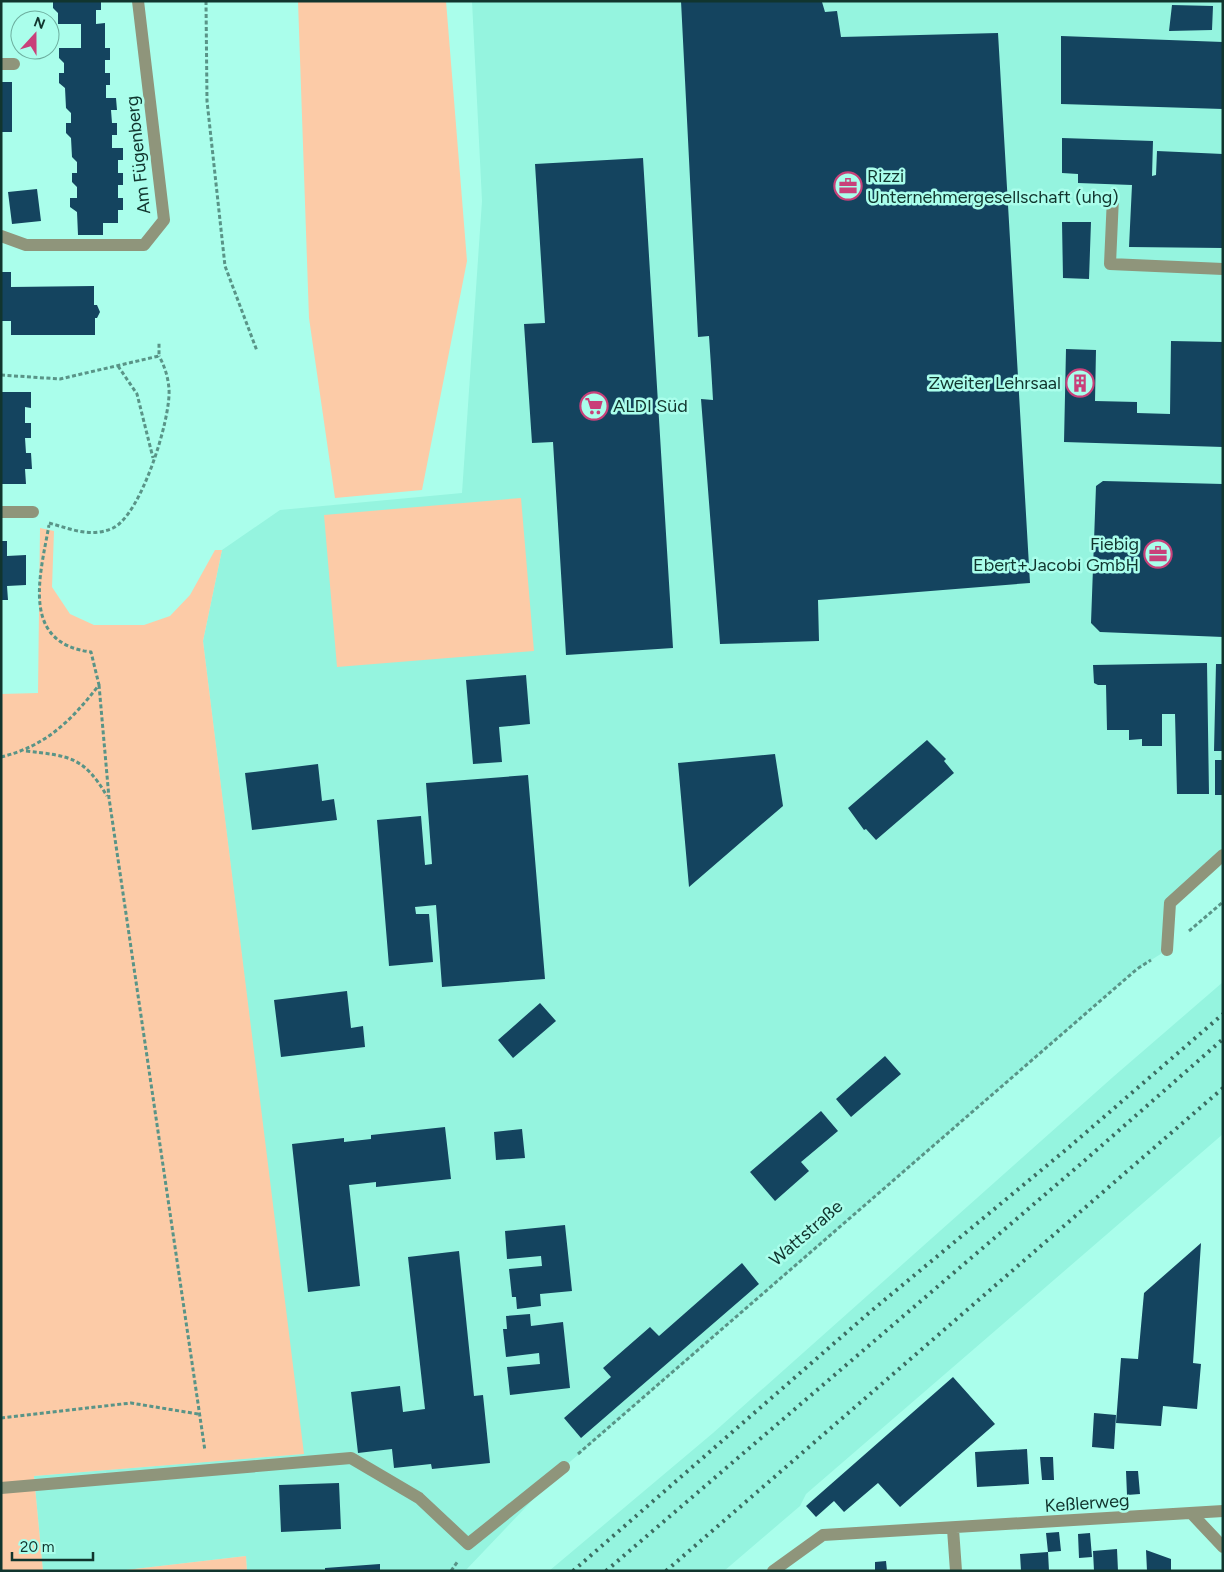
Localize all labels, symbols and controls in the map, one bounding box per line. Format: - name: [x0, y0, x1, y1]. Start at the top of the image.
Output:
- north arrow: [10, 10, 60, 60]
- text: N: [31, 13, 48, 33]
- street label: Am Fügenberg: [121, 95, 155, 215]
- place label: Rizzi Unternehmergesellschaft (uhg): [867, 165, 1119, 208]
- office icon: Rizzi Unternehmergesellschaft (uhg): [833, 171, 863, 201]
- building icon: Zweiter Lehrsaal: [1065, 368, 1095, 398]
- place label: Zweiter Lehrsaal: [928, 372, 1061, 394]
- supermarket icon: ALDI Süd: [579, 391, 609, 421]
- place label: ALDI Süd: [613, 395, 688, 417]
- place label: Fiebig Ebert+Jacobi GmbH: [973, 533, 1139, 576]
- office icon: Fiebig Ebert+Jacobi GmbH: [1143, 539, 1173, 569]
- street label: Wattstraße: [765, 1195, 847, 1271]
- street label: Keßlerweg: [1044, 1489, 1130, 1517]
- scale bar: [12, 1530, 94, 1562]
- text: 20 m: [20, 1538, 54, 1556]

